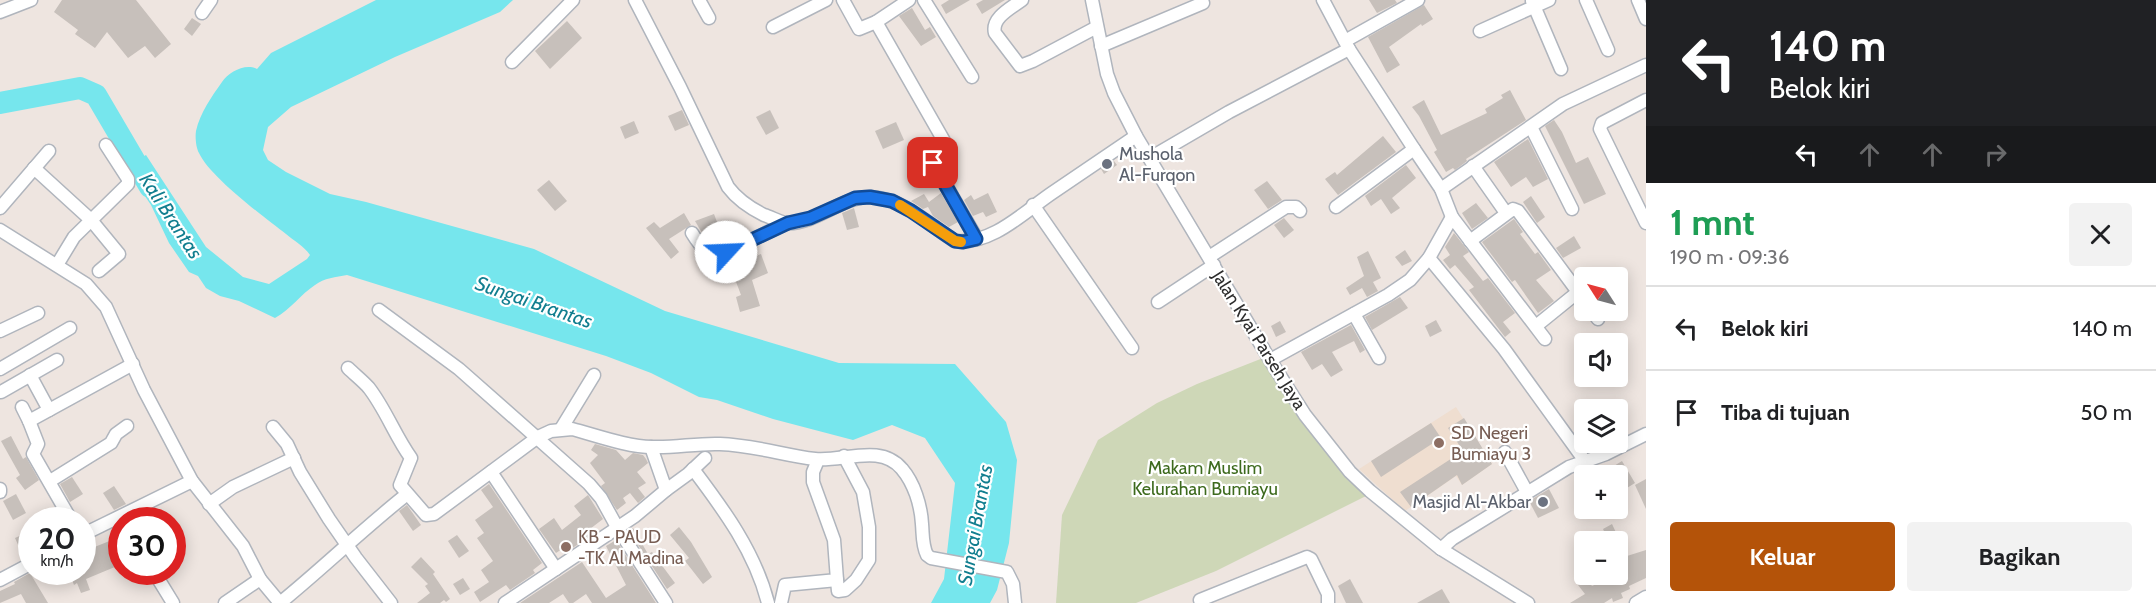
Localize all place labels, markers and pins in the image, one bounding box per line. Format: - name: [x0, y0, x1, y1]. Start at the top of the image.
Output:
- pin: [907, 137, 958, 188]
- place label: Mushola Al-Furqon: [1119, 143, 1195, 186]
- marker: Mushola Al-Furqon: [1100, 157, 1114, 171]
- place label: SD Negeri Bumiayu 3: [1451, 422, 1531, 465]
- marker: SD Negeri Bumiayu 3: [1432, 436, 1446, 450]
- place label: Masjid Al-Akbar: [1412, 491, 1531, 513]
- marker: Masjid Al-Akbar: [1536, 495, 1550, 509]
- place label: KB - PAUD -TK Al Madina: [578, 526, 684, 569]
- marker: KB - PAUD -TK Al Madina: [559, 540, 573, 554]

